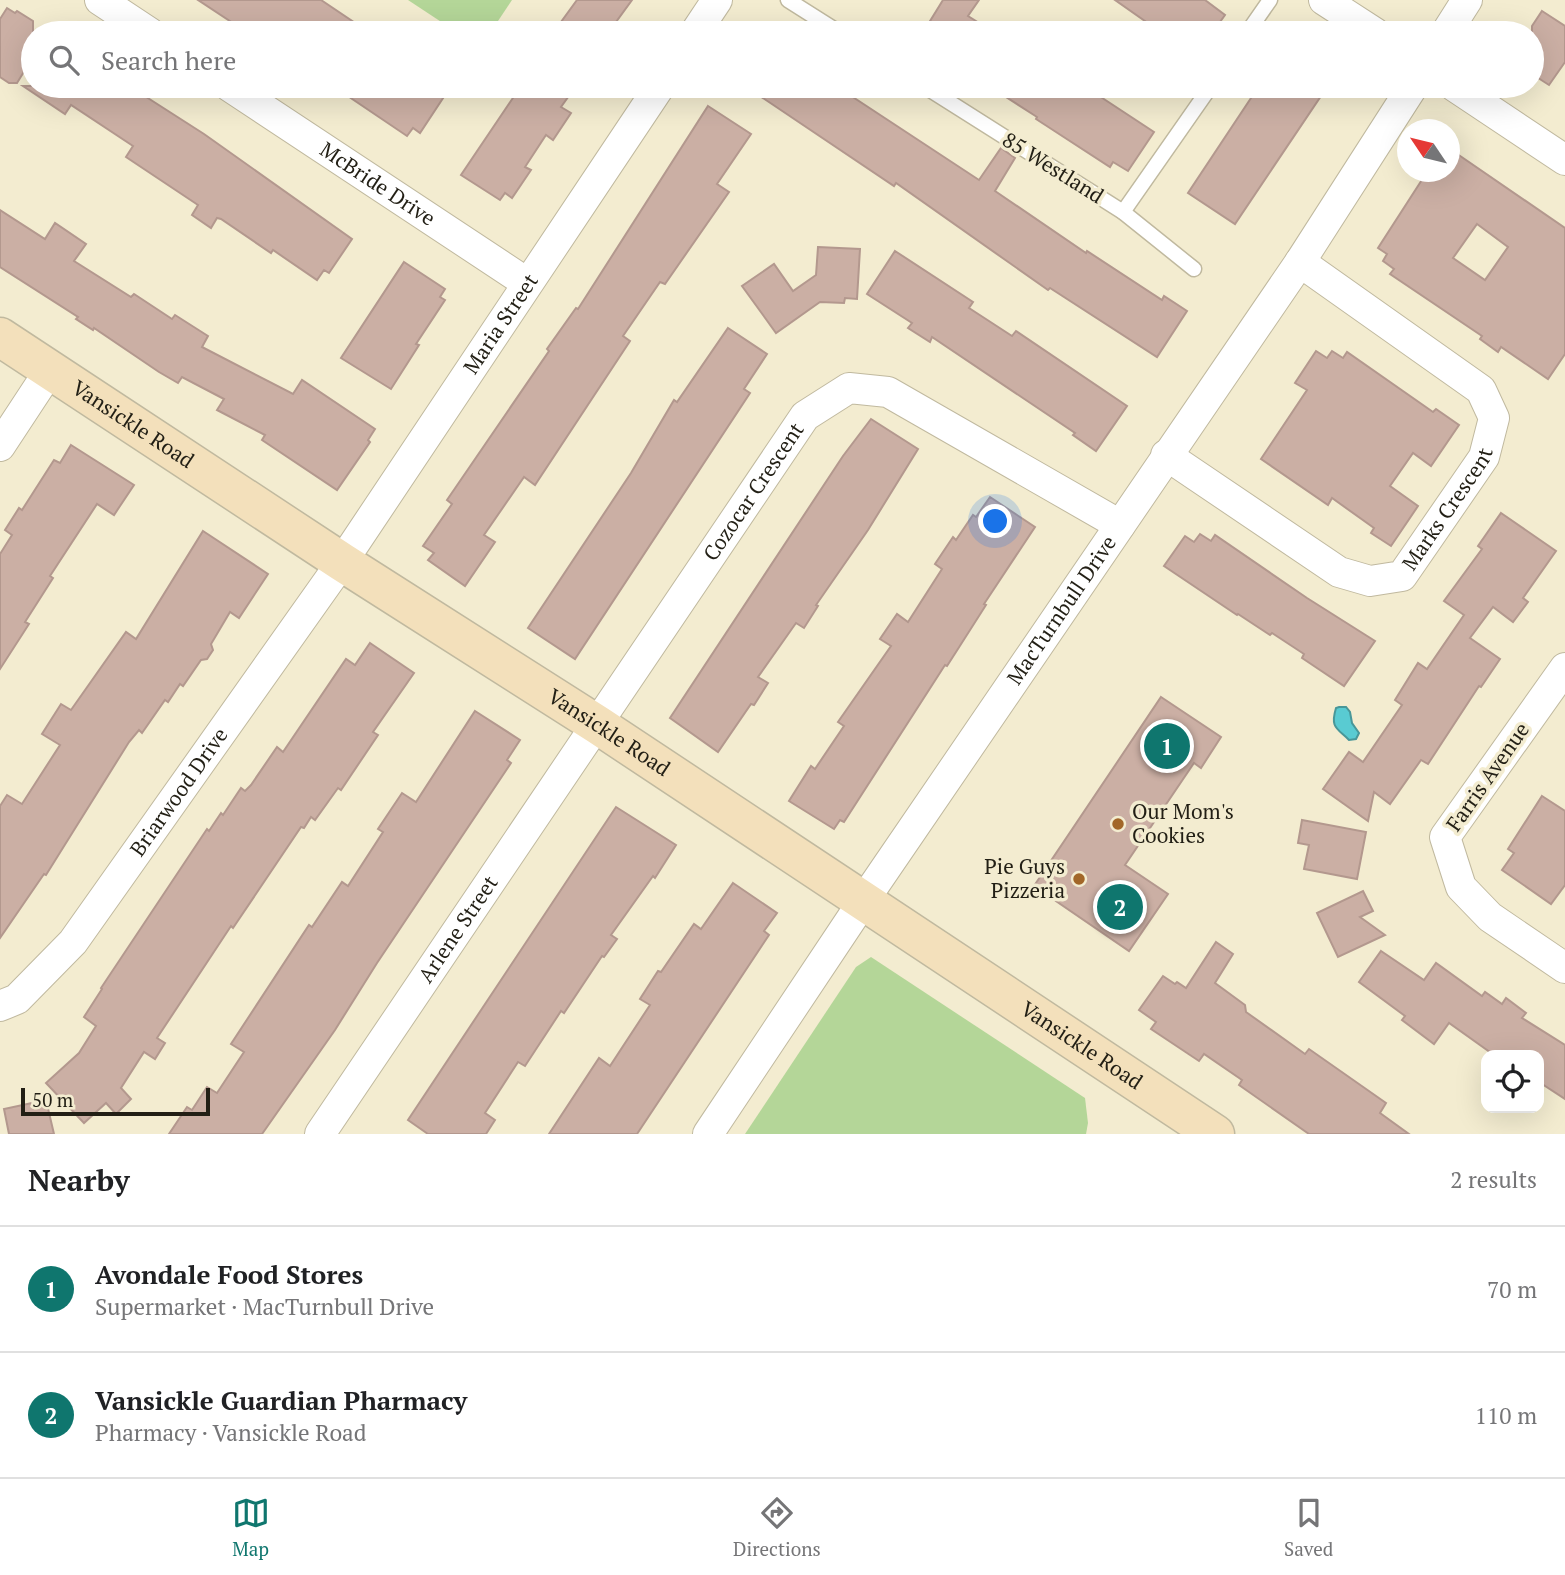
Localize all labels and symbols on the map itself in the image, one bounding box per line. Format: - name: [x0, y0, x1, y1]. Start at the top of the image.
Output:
- north arrow: [1397, 119, 1460, 182]
- street label: 85 Westland: [998, 125, 1110, 209]
- street label: McBride Drive: [315, 135, 441, 232]
- street label: Maria Street: [457, 268, 544, 379]
- street label: Vansickle Road: [67, 373, 200, 474]
- street label: Cozocar Crescent: [696, 416, 810, 566]
- street label: Marks Crescent: [1395, 445, 1499, 575]
- your location: [978, 504, 1012, 538]
- street label: MacTurnbull Drive: [1000, 530, 1122, 690]
- street label: Vansickle Road: [543, 682, 676, 782]
- street label: Farris Avenue: [1439, 716, 1535, 836]
- pin: 1: [1144, 720, 1190, 772]
- street label: Briarwood Drive: [123, 722, 234, 861]
- place label: Our Mom's Cookies: [1132, 797, 1234, 849]
- marker: Our Mom's Cookies: [1110, 816, 1126, 832]
- place label: Pie Guys Pizzeria: [984, 852, 1065, 904]
- street label: Arlene Street: [411, 870, 504, 988]
- marker: Pie Guys Pizzeria: [1071, 871, 1087, 887]
- pin: 2: [1097, 881, 1143, 933]
- street label: Vansickle Road: [1016, 994, 1149, 1095]
- scale bar: [21, 1085, 210, 1117]

